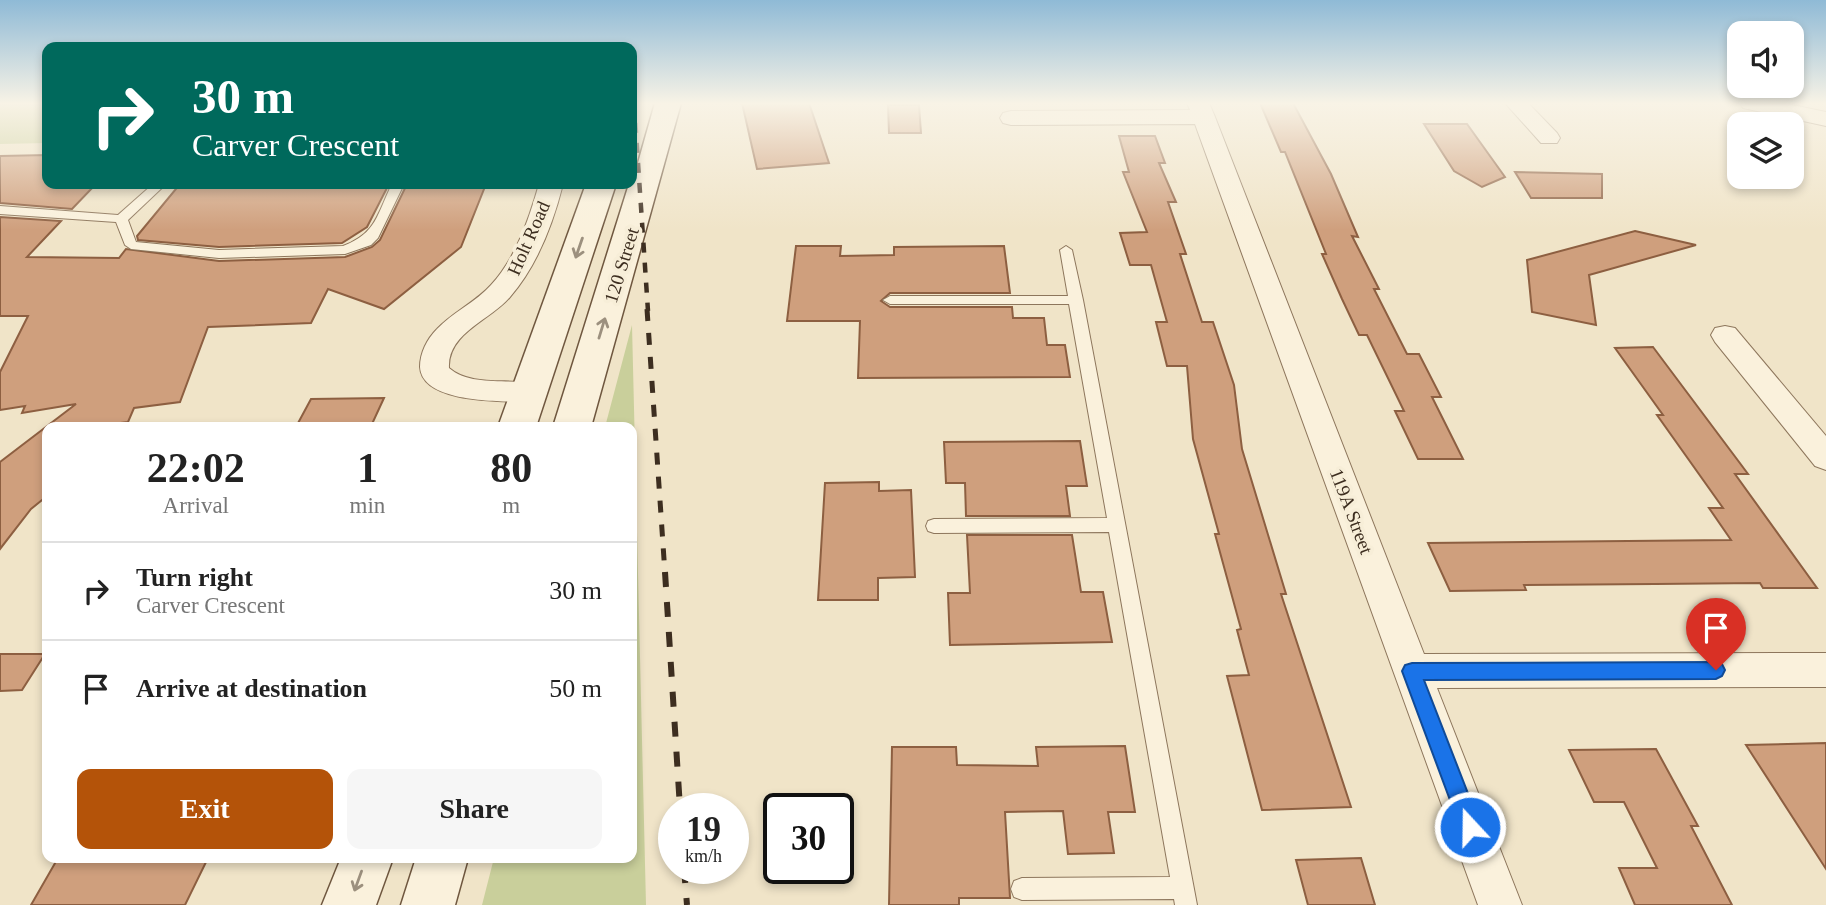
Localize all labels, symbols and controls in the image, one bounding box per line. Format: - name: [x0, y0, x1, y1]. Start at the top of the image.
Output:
- map controls: [1727, 21, 1804, 189]
- button: sound: [1727, 21, 1804, 98]
- text: 30 m: [192, 69, 294, 124]
- icon: right: [77, 70, 168, 161]
- button: layers: [1727, 112, 1804, 189]
- text: Carver Crescent: [192, 127, 399, 163]
- street label: Holt Road: [503, 198, 554, 278]
- street label: 120 Street: [600, 224, 643, 305]
- one-way arrow: [572, 237, 584, 259]
- one-way arrow: [597, 317, 610, 339]
- text: 22:02: [147, 445, 245, 491]
- text: 1: [357, 445, 378, 491]
- text: 80: [490, 445, 532, 491]
- street label: 119A Street: [1326, 466, 1378, 557]
- text: Arrival: [163, 493, 229, 518]
- text: min: [350, 493, 385, 518]
- text: m: [502, 493, 520, 518]
- text: Turn right: [136, 563, 253, 592]
- icon: right: [77, 572, 115, 610]
- text: 30 m: [549, 576, 602, 605]
- text: Carver Crescent: [136, 593, 285, 618]
- pin: [1686, 598, 1746, 670]
- icon: arrive: [1697, 609, 1735, 647]
- icon: arrive: [77, 670, 115, 708]
- text: Arrive at destination: [136, 674, 367, 703]
- text: 50 m: [549, 674, 602, 703]
- button: Exit: [77, 769, 333, 849]
- button: Share: [347, 769, 602, 849]
- position arrow: [1433, 790, 1507, 864]
- speed limit sign: 30: [763, 793, 854, 884]
- text: 19: [686, 810, 721, 849]
- text: km/h: [685, 846, 722, 866]
- one-way arrow: [351, 870, 363, 892]

